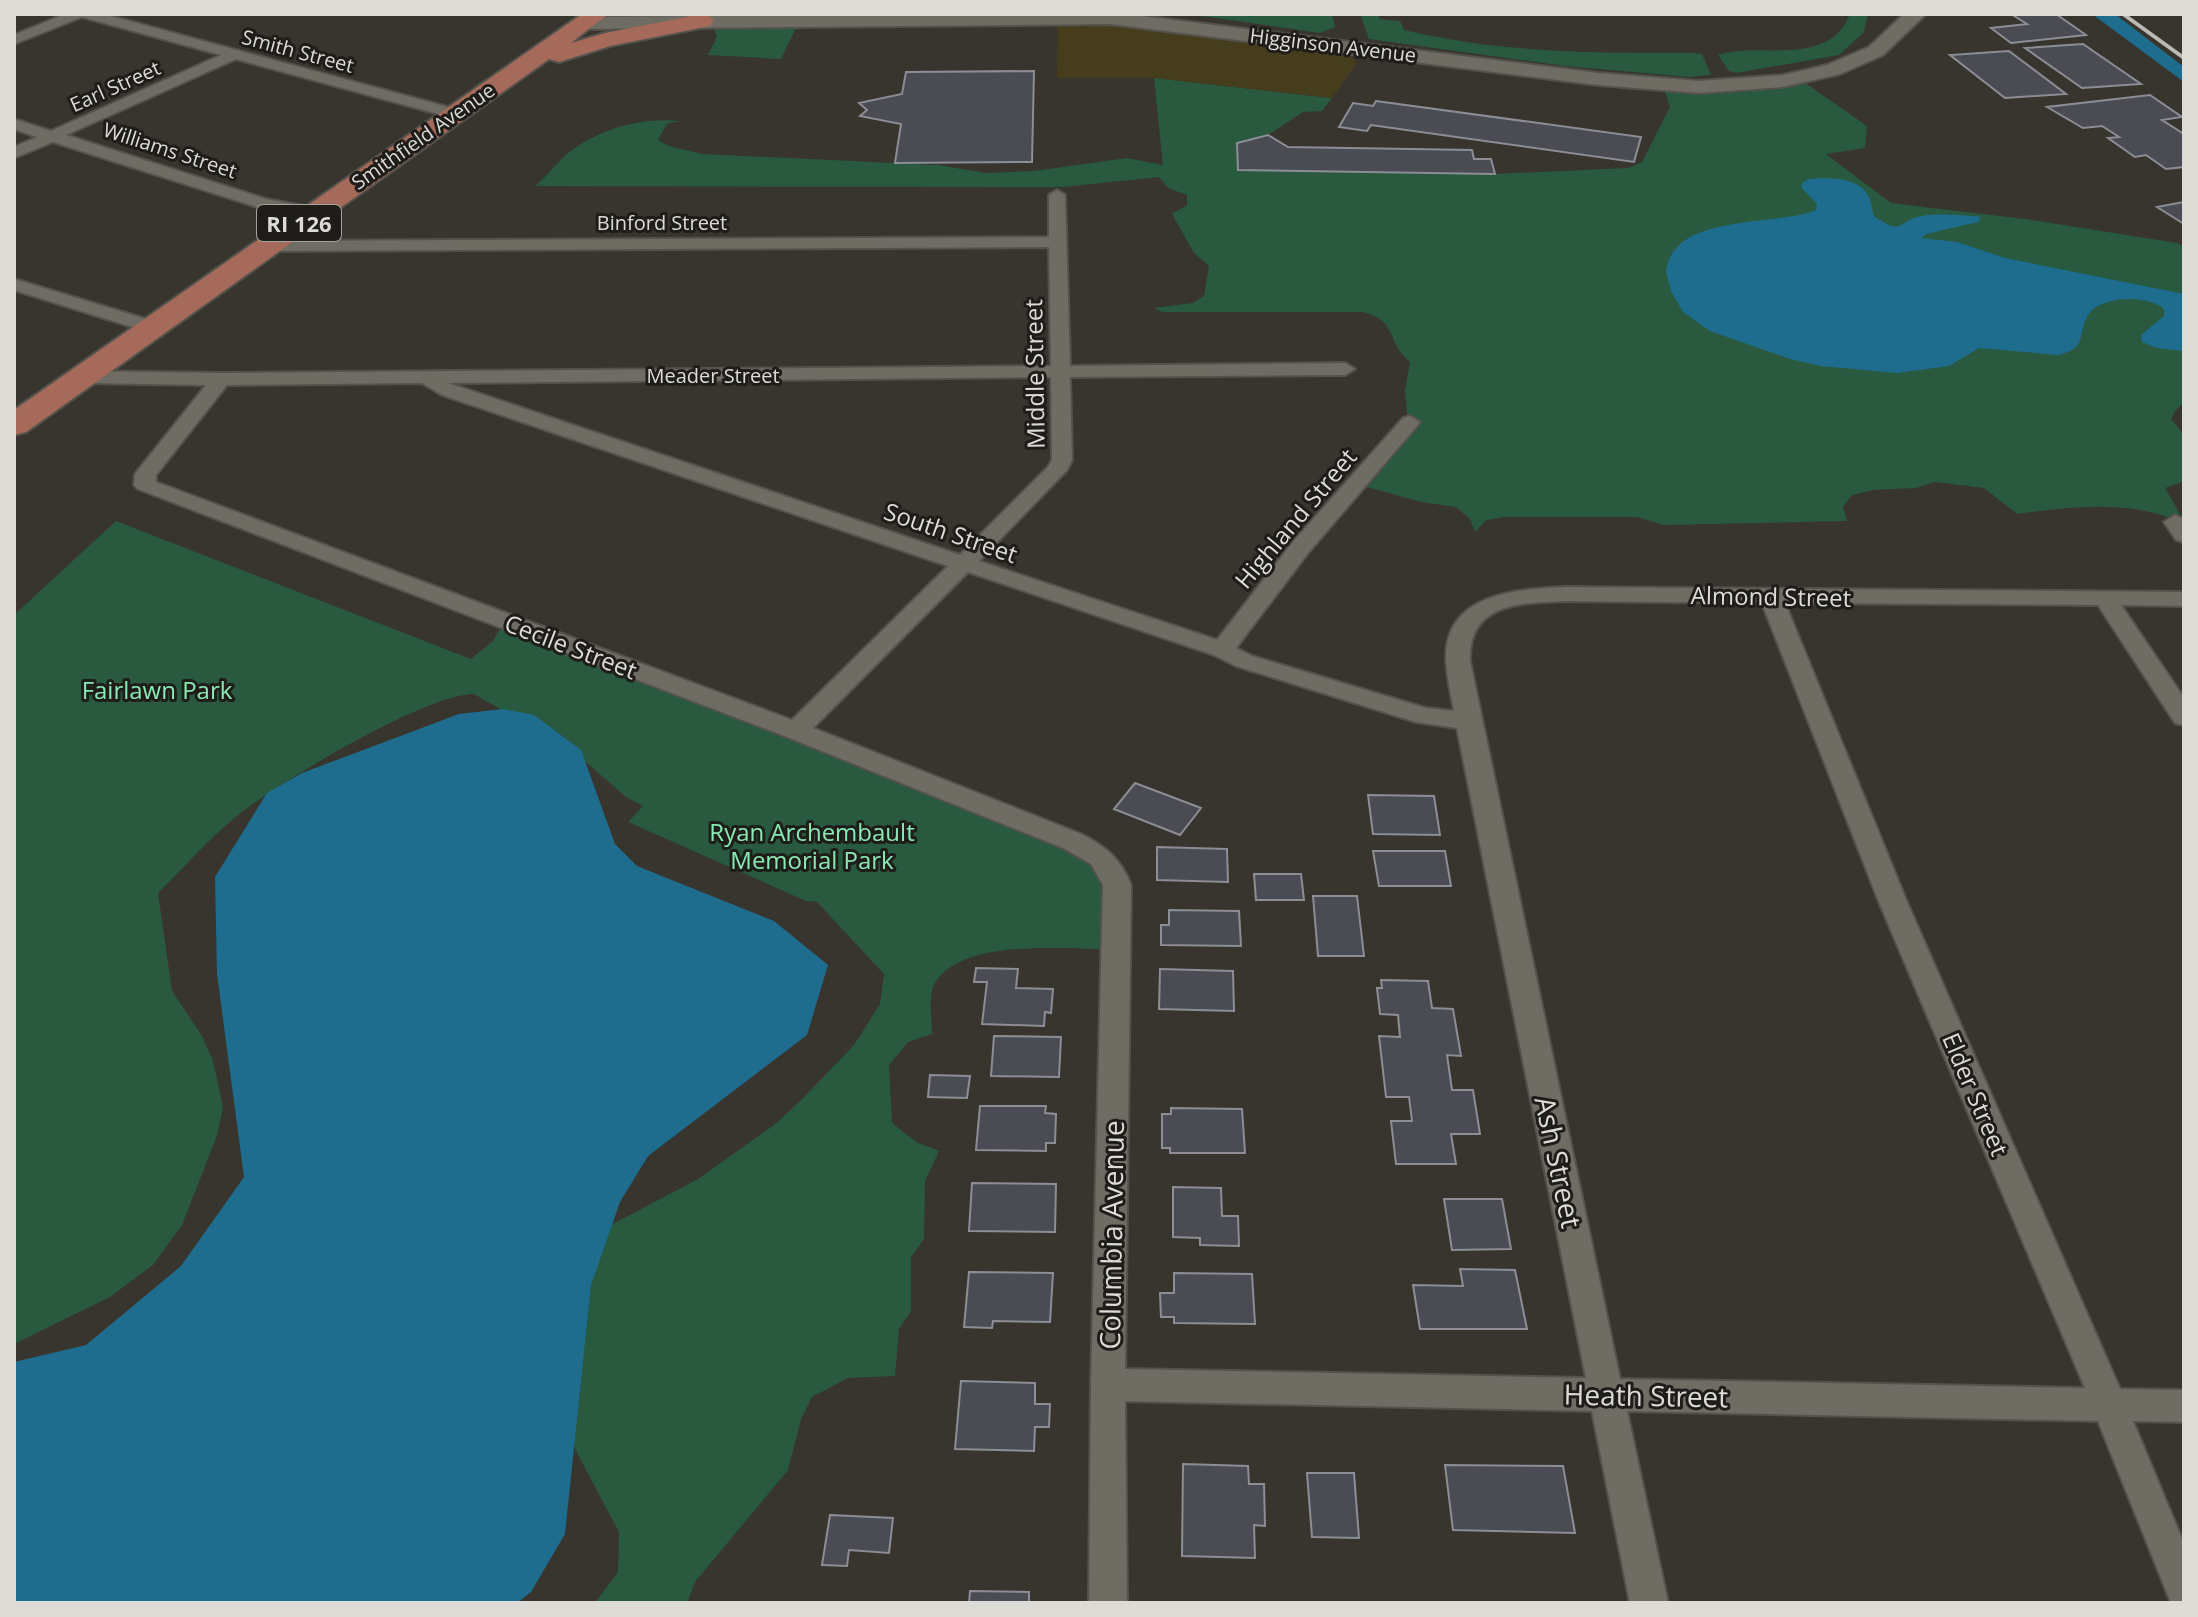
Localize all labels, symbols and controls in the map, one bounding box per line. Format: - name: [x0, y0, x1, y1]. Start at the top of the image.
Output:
- street label: Higginson Avenue: [1248, 21, 1418, 69]
- street label: Smith Street: [239, 23, 357, 79]
- street label: Earl Street: [65, 54, 165, 118]
- street label: Smithfield Avenue: [346, 76, 500, 196]
- street label: Williams Street: [100, 116, 240, 184]
- road number: RI 126: [257, 205, 341, 241]
- street label: Binford Street: [597, 209, 727, 236]
- street label: Middle Street: [1016, 299, 1052, 449]
- street label: Meader Street: [646, 362, 780, 389]
- street label: Highland Street: [1227, 441, 1363, 595]
- street label: South Street: [880, 494, 1022, 570]
- street label: Almond Street: [1690, 578, 1852, 614]
- street label: Cecile Street: [500, 606, 642, 686]
- park label: Fairlawn Park: [82, 673, 233, 706]
- park label: Ryan Archembault Memorial Park: [709, 815, 915, 876]
- street label: Elder Street: [1935, 1027, 2017, 1161]
- street label: Ash Street: [1527, 1093, 1591, 1231]
- street label: Columbia Avenue: [1090, 1120, 1132, 1350]
- street label: Heath Street: [1563, 1375, 1729, 1415]

